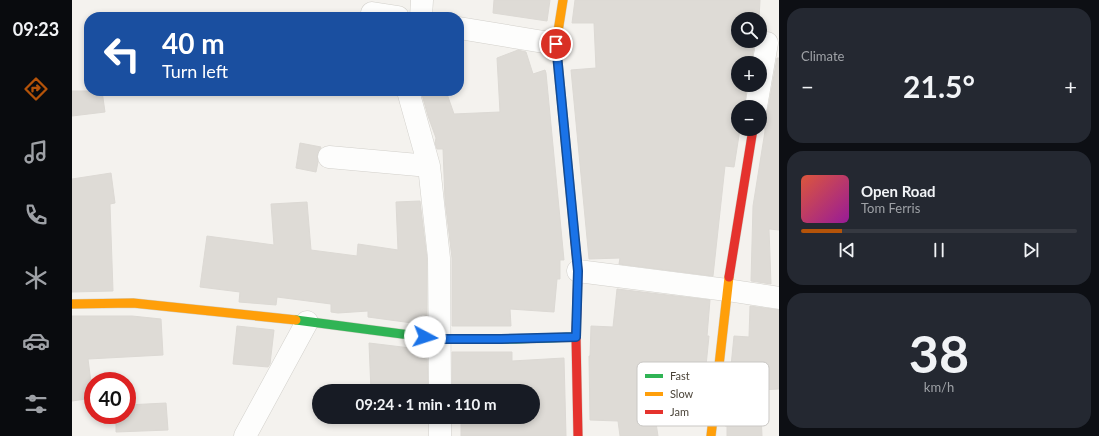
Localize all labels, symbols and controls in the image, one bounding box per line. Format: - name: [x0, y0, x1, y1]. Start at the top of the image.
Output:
- map controls: [731, 12, 767, 136]
- button: search: [731, 12, 767, 48]
- text: 09:23: [13, 18, 59, 40]
- text: 40 m: [162, 26, 225, 60]
- pin: [539, 27, 573, 61]
- icon: left: [96, 28, 148, 80]
- icon: arrive: [545, 33, 567, 55]
- text: Climate: [801, 48, 844, 64]
- button: +: [731, 56, 767, 92]
- text: Turn left: [162, 60, 228, 82]
- text: 21.5°: [903, 68, 975, 104]
- text: −: [801, 73, 814, 100]
- text: +: [1064, 73, 1077, 100]
- icon: directions: [22, 75, 50, 103]
- button: −: [731, 100, 767, 136]
- icon: music: [22, 138, 50, 166]
- text: Open Road: [861, 182, 936, 200]
- text: Tom Ferris: [861, 200, 920, 216]
- icon: phone: [22, 201, 50, 229]
- icon: previous: [836, 239, 858, 261]
- icon: pause: [928, 239, 950, 261]
- icon: next: [1020, 239, 1042, 261]
- icon: climate: [22, 264, 50, 292]
- position arrow: [404, 316, 446, 358]
- text: 38: [909, 322, 969, 384]
- icon: car: [22, 327, 50, 355]
- legend: [637, 362, 769, 426]
- text: Fast: [670, 369, 690, 382]
- speed limit sign: 40: [84, 372, 136, 424]
- text: km/h: [924, 379, 954, 395]
- text: Slow: [670, 387, 694, 400]
- icon: filters: [22, 390, 50, 418]
- text: 09:24 · 1 min · 110 m: [356, 395, 496, 413]
- text: Jam: [670, 405, 689, 418]

